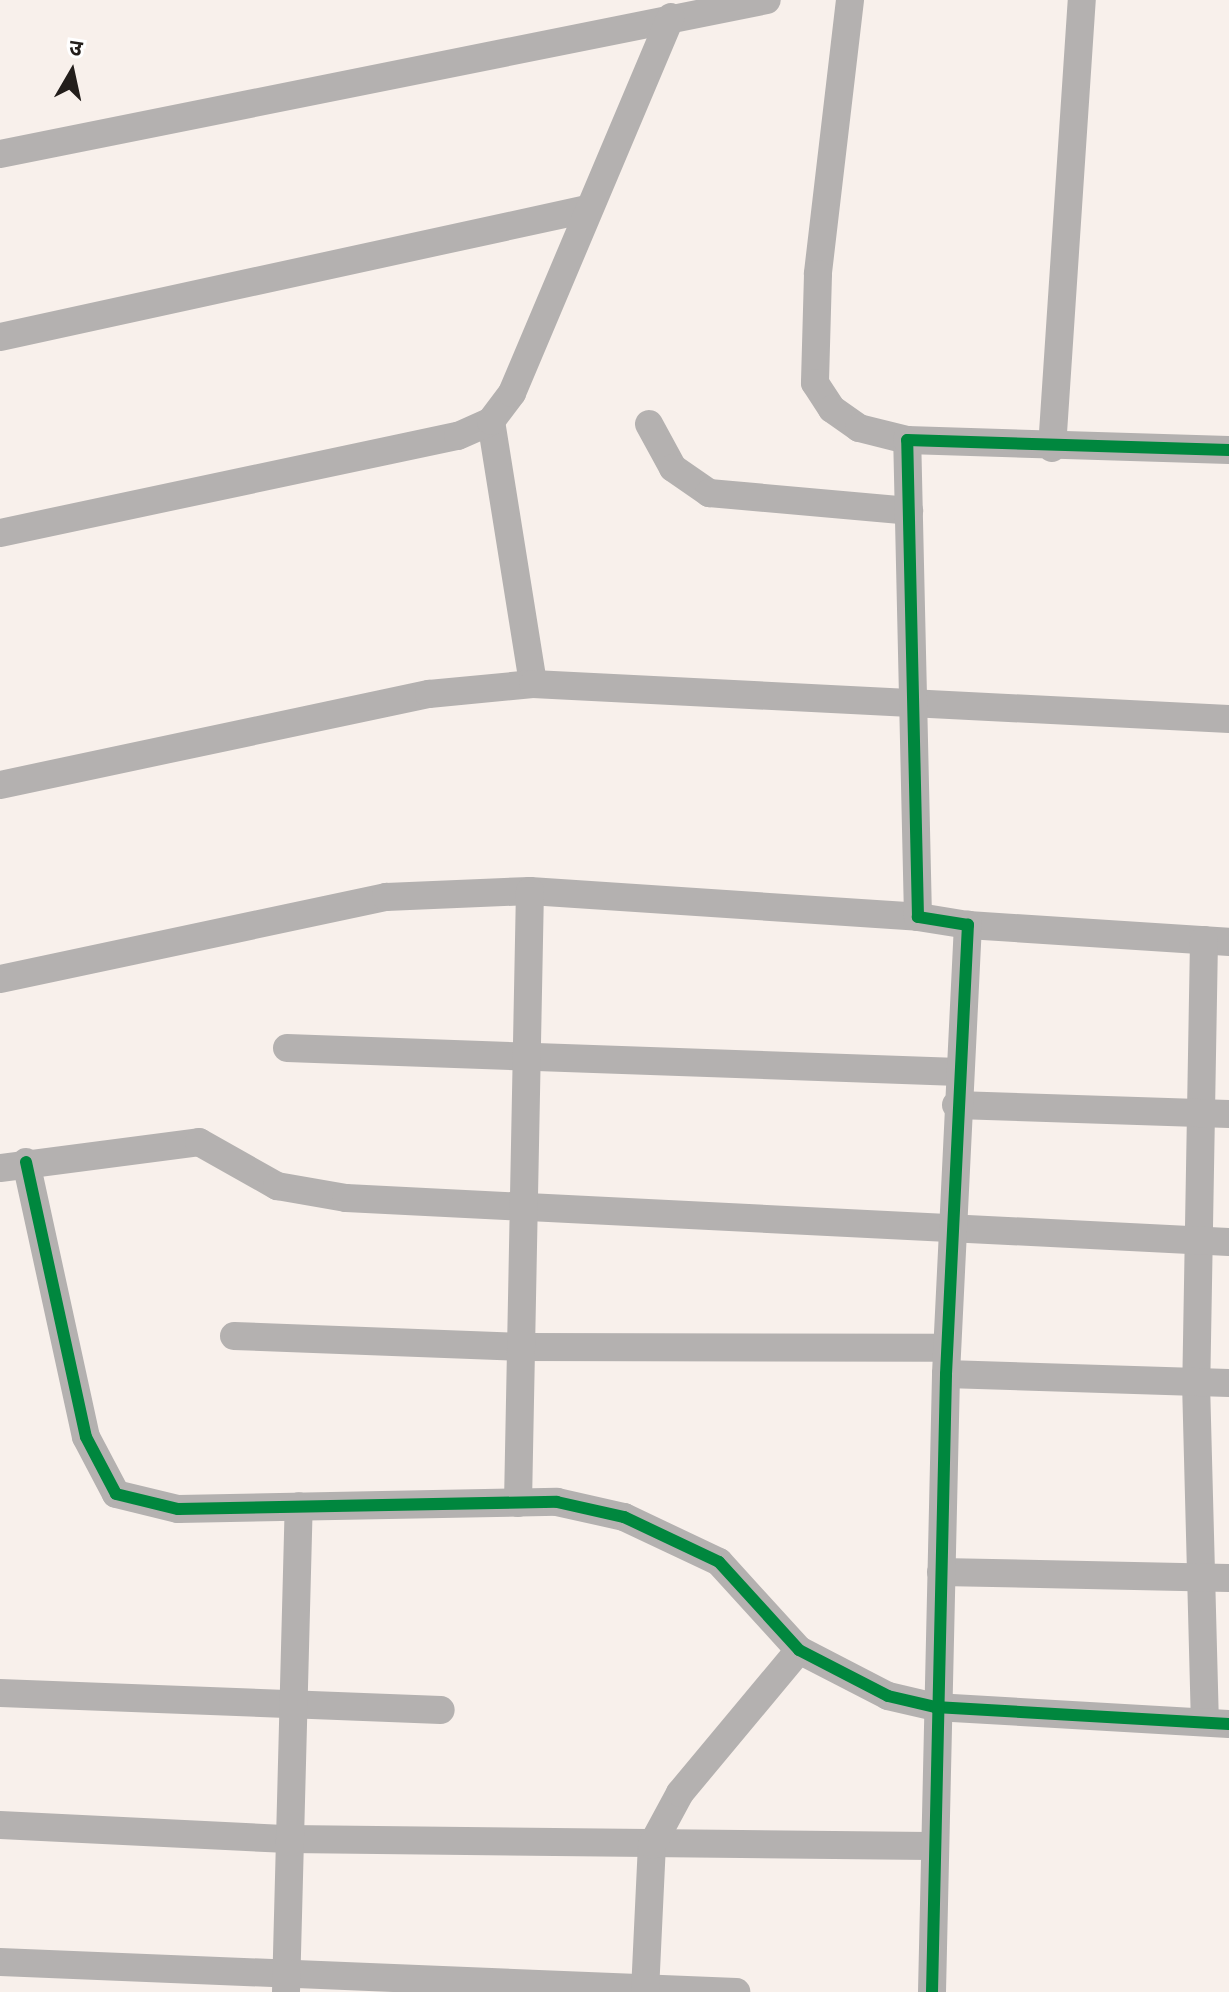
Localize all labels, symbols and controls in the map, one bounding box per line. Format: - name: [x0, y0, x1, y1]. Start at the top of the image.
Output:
- north arrow: [32, 32, 112, 112]
- text: उ: [68, 34, 84, 61]

